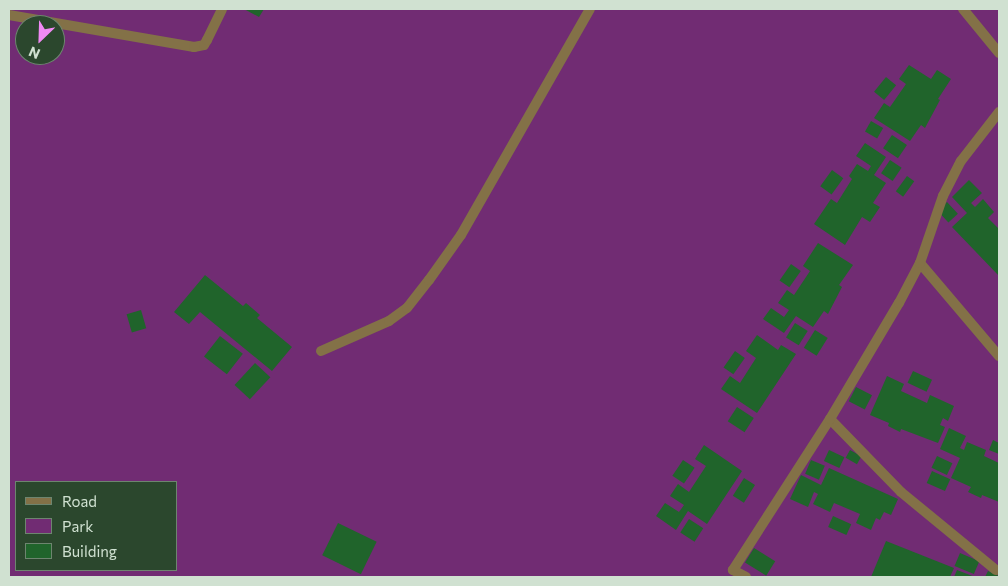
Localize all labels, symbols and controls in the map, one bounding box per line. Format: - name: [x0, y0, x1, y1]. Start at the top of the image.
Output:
- north arrow: [15, 15, 65, 65]
- text: N: [26, 43, 42, 63]
- legend: [15, 481, 178, 571]
- text: Road: [62, 492, 97, 510]
- text: Park: [62, 517, 93, 535]
- text: Building: [62, 542, 117, 560]

